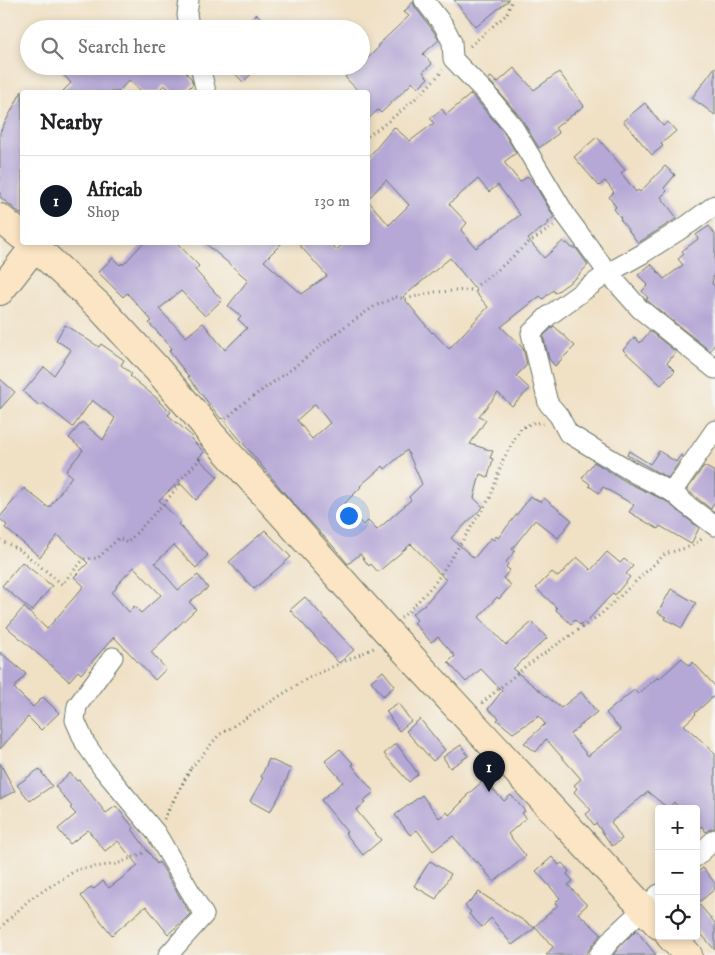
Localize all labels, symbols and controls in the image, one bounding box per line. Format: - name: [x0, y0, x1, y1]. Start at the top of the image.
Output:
- search box: [20, 20, 370, 75]
- icon: search: [38, 34, 66, 62]
- text: Search here: [78, 36, 166, 59]
- text: Nearby: [40, 110, 102, 136]
- text: Africab: [87, 179, 142, 202]
- text: 1: [53, 191, 59, 211]
- text: 130 m: [314, 191, 350, 211]
- text: Shop: [87, 202, 120, 222]
- your location: [336, 503, 362, 529]
- pin: 1: [473, 751, 505, 792]
- map controls: [655, 805, 700, 940]
- button: +: [655, 805, 700, 850]
- button: −: [655, 850, 700, 895]
- button: locate: [655, 895, 700, 940]

